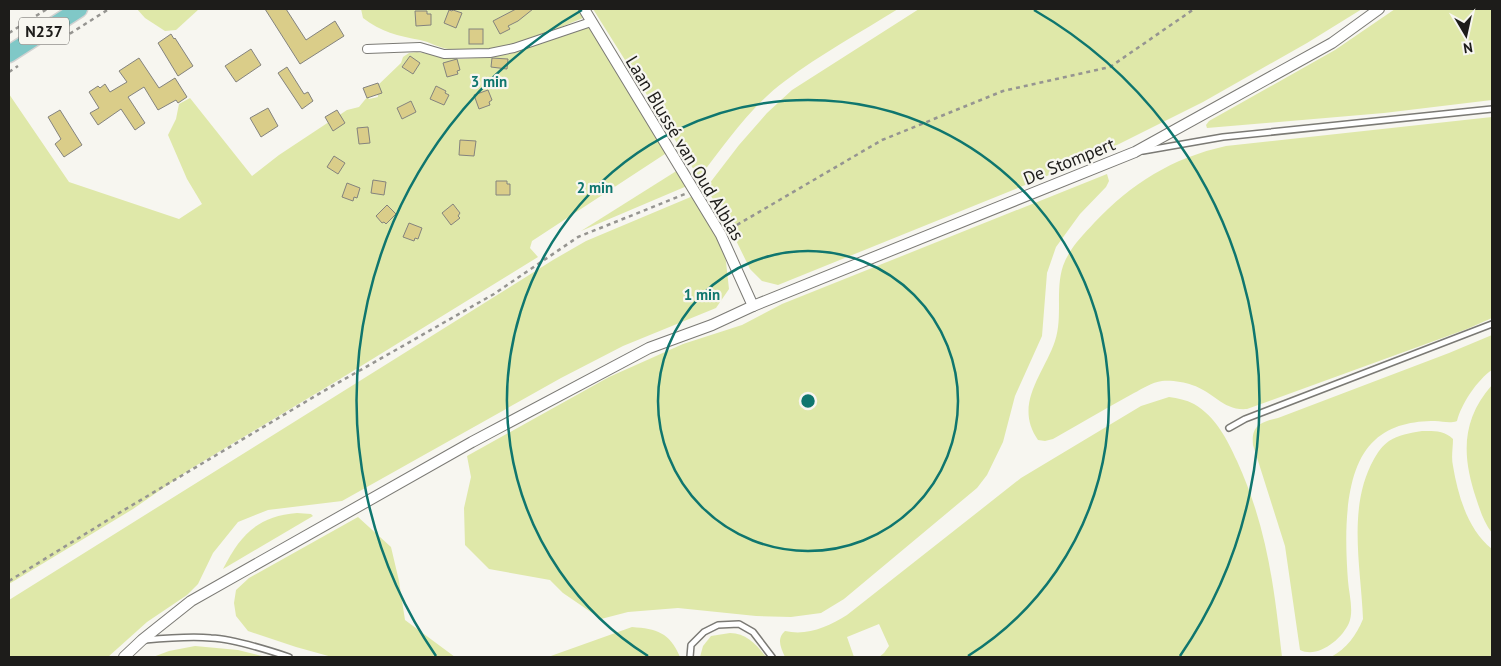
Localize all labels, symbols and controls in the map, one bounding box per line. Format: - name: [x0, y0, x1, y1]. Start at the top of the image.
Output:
- north arrow: [1441, 10, 1491, 60]
- road number: N237: [19, 18, 69, 44]
- text: N: [1462, 38, 1474, 57]
- street label: Laan Blussé van Oud Alblas: [621, 52, 749, 244]
- text: 3 min: [471, 72, 507, 91]
- street label: De Stompert: [1020, 132, 1118, 190]
- text: 2 min: [577, 178, 613, 197]
- text: 1 min: [684, 285, 720, 304]
- centre of rings: [799, 392, 817, 410]

